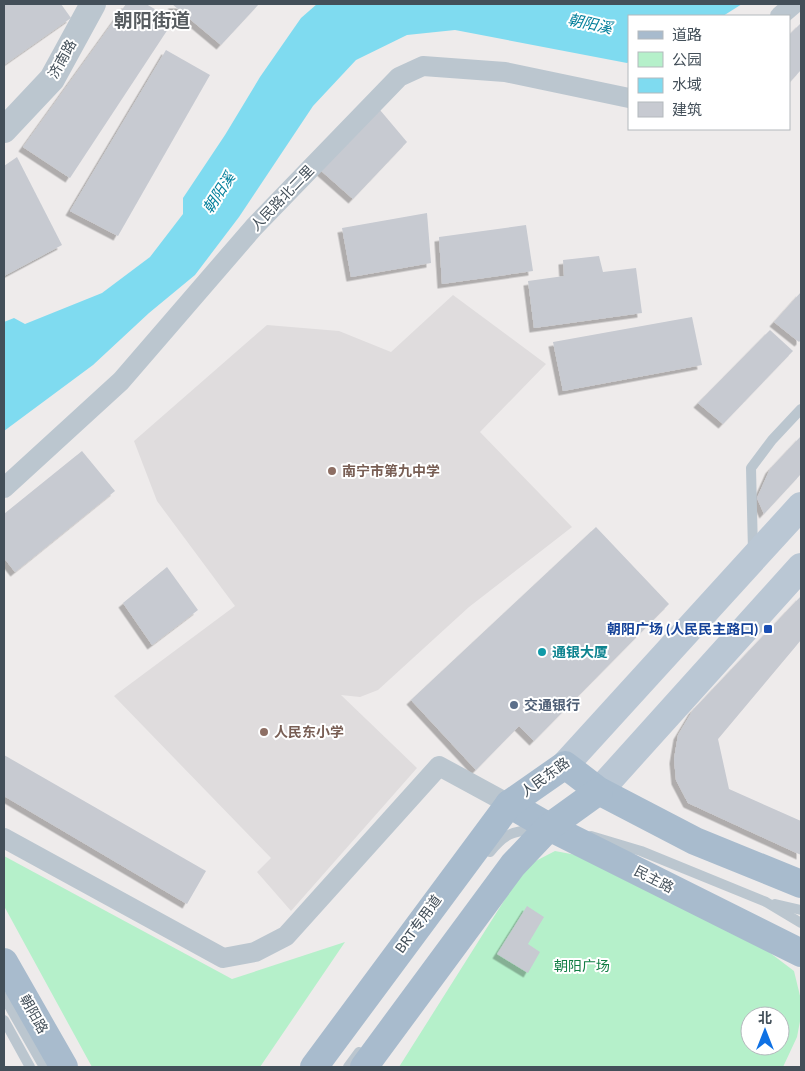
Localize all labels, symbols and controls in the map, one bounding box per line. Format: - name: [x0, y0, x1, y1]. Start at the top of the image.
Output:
- district label: 朝阳街道: [114, 8, 190, 31]
- water label: 朝阳溪: [566, 10, 616, 37]
- legend: [628, 15, 790, 130]
- text: 道路: [672, 25, 702, 43]
- street label: 济南路: [44, 36, 79, 81]
- text: 公园: [672, 50, 702, 68]
- text: 水域: [672, 75, 702, 93]
- text: 建筑: [672, 100, 702, 118]
- street label: 人民路北二里: [246, 162, 317, 234]
- water label: 朝阳溪: [198, 167, 239, 216]
- place label: 南宁市第九中学: [342, 462, 440, 479]
- marker: 南宁市第九中学: [326, 465, 338, 477]
- place label: 朝阳广场 (人民民主路口): [607, 620, 758, 637]
- marker: 朝阳广场 (人民民主路口): [762, 623, 774, 635]
- place label: 通银大厦: [552, 643, 608, 660]
- marker: 通银大厦: [536, 646, 548, 658]
- place label: 交通银行: [524, 696, 580, 713]
- marker: 交通银行: [508, 699, 520, 711]
- place label: 人民东小学: [274, 723, 344, 740]
- marker: 人民东小学: [258, 726, 270, 738]
- street label: 人民东路: [517, 753, 572, 800]
- street label: 民主路: [632, 861, 677, 896]
- street label: BRT专用道: [391, 891, 444, 956]
- park label: 朝阳广场: [554, 957, 610, 974]
- street label: 朝阳路: [17, 991, 52, 1036]
- north arrow: [740, 1006, 790, 1056]
- text: 北: [758, 1009, 772, 1026]

